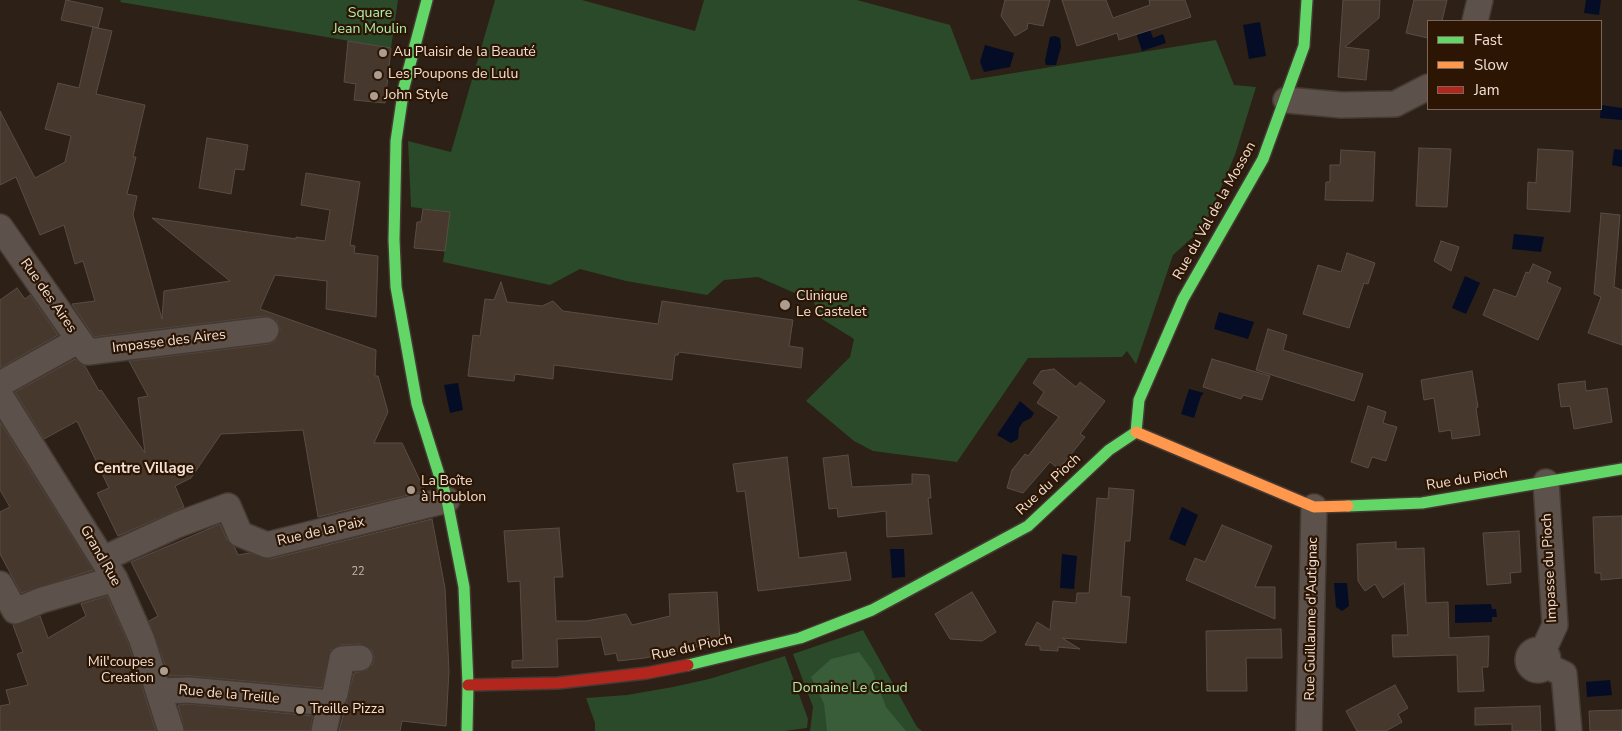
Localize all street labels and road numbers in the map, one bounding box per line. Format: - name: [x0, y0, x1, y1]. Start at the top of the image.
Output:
- street label: Rue du Val de la Mosson: [1170, 139, 1260, 283]
- street label: Rue des Aires: [16, 256, 80, 336]
- street label: Impasse des Aires: [111, 327, 227, 357]
- street label: Rue du Pioch: [1013, 451, 1085, 519]
- street label: Rue du Pioch: [1425, 465, 1509, 495]
- street label: Impasse du Pioch: [1539, 513, 1561, 623]
- street label: Rue de la Paix: [276, 514, 366, 550]
- street label: Grand Rue: [76, 523, 124, 589]
- street label: Rue Guillaume d'Autignac: [1302, 537, 1322, 701]
- street label: Rue du Pioch: [650, 631, 734, 665]
- street label: Rue de la Treille: [178, 682, 280, 708]

